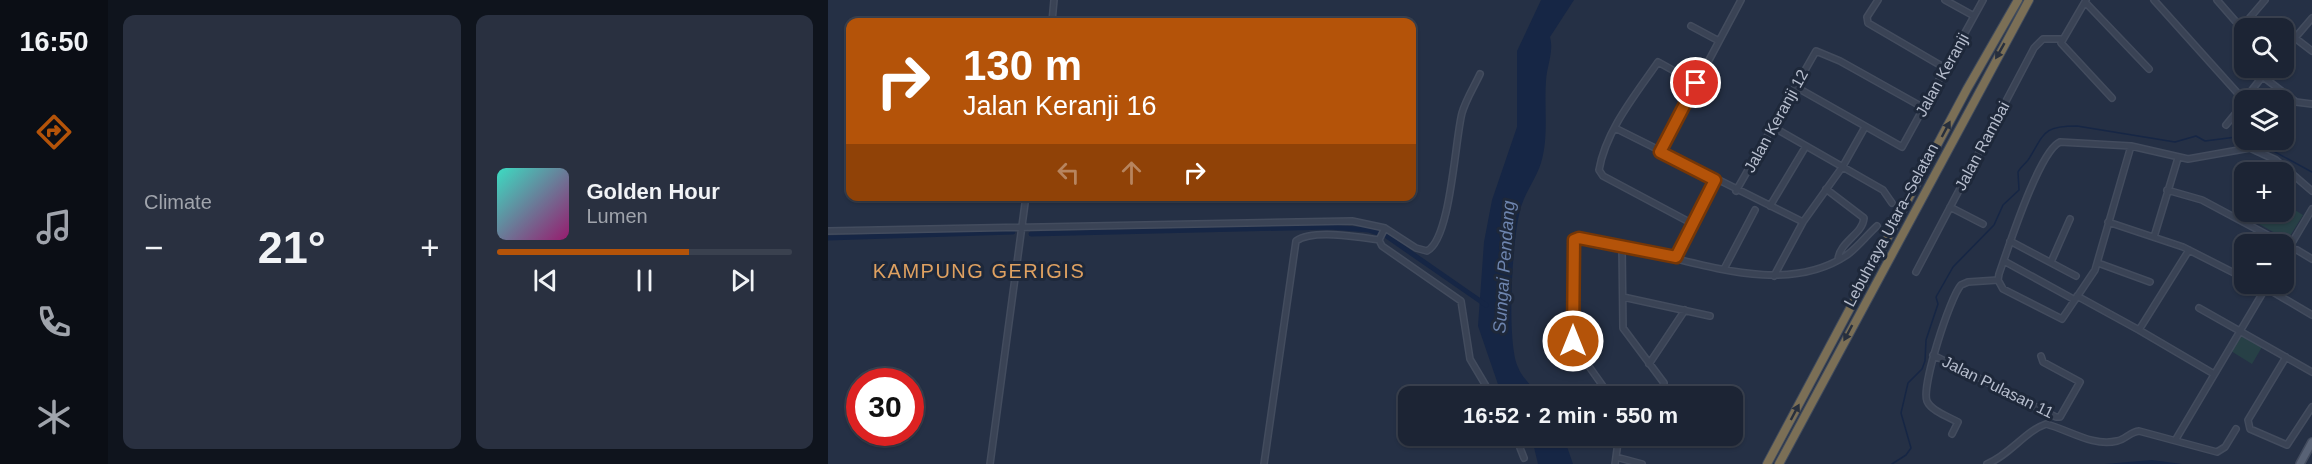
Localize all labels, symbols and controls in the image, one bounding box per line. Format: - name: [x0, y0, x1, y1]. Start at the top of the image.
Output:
- map controls: [2234, 18, 2294, 294]
- button: search: [2234, 18, 2294, 78]
- text: 16:50: [19, 27, 89, 57]
- street label: Jalan Keranji: [1912, 30, 1972, 120]
- icon: right: [864, 42, 942, 120]
- text: 130 m: [963, 42, 1082, 89]
- one-way arrow: [1995, 43, 2006, 59]
- pin: [1670, 57, 1721, 108]
- icon: arrive: [1679, 66, 1712, 99]
- street label: Jalan Keranji 12: [1741, 67, 1811, 175]
- button: layers: [2234, 90, 2294, 150]
- text: Jalan Keranji 16: [963, 91, 1157, 121]
- street label: Jalan Rambai: [1952, 99, 2012, 193]
- icon: directions: [33, 111, 75, 153]
- one-way arrow: [1941, 120, 1951, 137]
- street label: Lebuhraya Utara–Selatan: [1841, 141, 1941, 309]
- icon: left: [1052, 156, 1085, 189]
- icon: ahead: [1115, 156, 1148, 189]
- icon: right: [1178, 156, 1211, 189]
- button: +: [2234, 162, 2294, 222]
- text: Golden Hour: [587, 179, 720, 204]
- text: Climate: [144, 191, 212, 213]
- water label: Sungai Pendang: [1489, 200, 1519, 334]
- text: Lumen: [587, 205, 648, 227]
- icon: music: [33, 206, 75, 248]
- text: 21°: [258, 222, 326, 273]
- text: −: [144, 229, 163, 266]
- text: +: [420, 229, 440, 266]
- button: −: [2234, 234, 2294, 294]
- district label: KAMPUNG GERIGIS: [873, 260, 1085, 282]
- icon: previous: [529, 264, 562, 297]
- icon: pause: [628, 264, 661, 297]
- icon: next: [726, 264, 759, 297]
- icon: phone: [33, 301, 75, 343]
- position arrow: [1541, 309, 1605, 373]
- one-way arrow: [1843, 325, 1853, 342]
- street label: Jalan Pulasan 11: [1940, 353, 2056, 421]
- speed limit sign: 30: [846, 368, 924, 446]
- icon: climate: [33, 396, 75, 438]
- text: 16:52 · 2 min · 550 m: [1463, 403, 1678, 428]
- one-way arrow: [1790, 404, 1800, 421]

